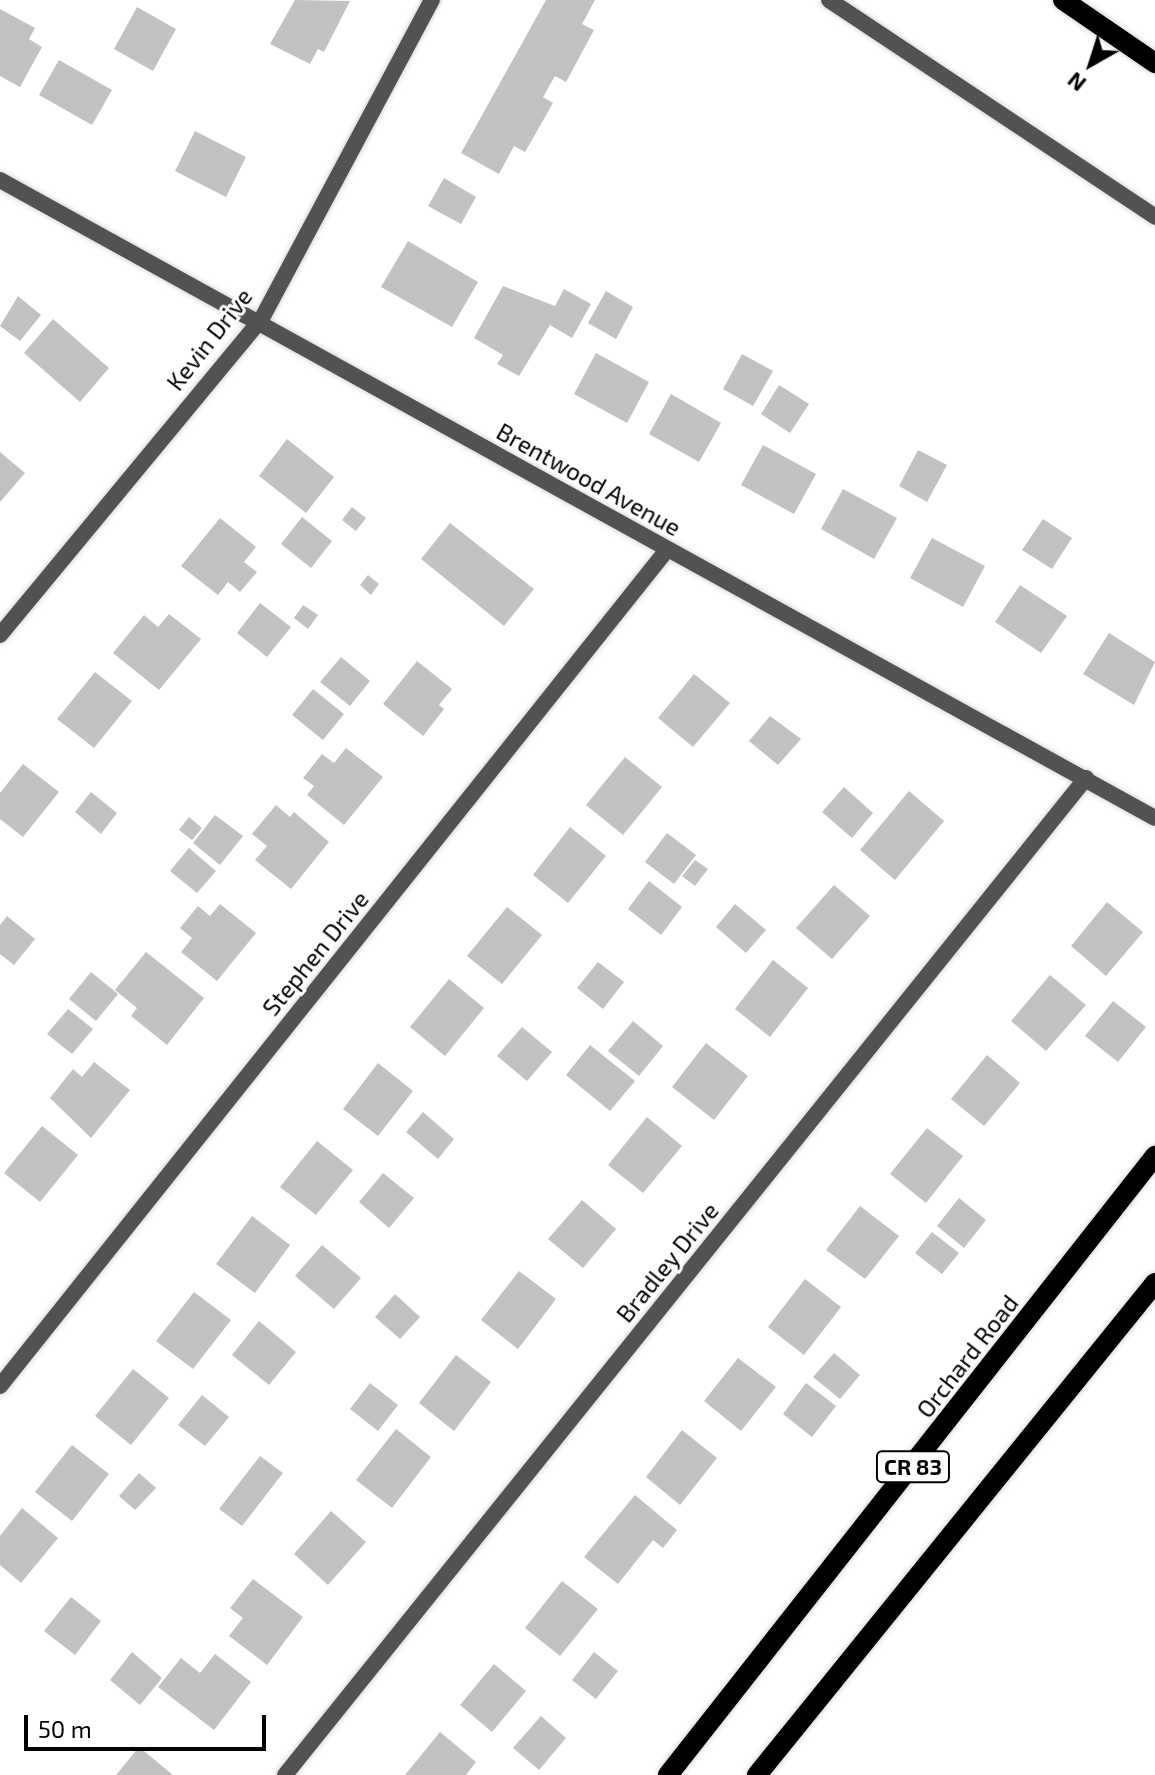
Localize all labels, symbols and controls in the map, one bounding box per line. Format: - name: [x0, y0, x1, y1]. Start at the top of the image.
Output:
- north arrow: [1051, 24, 1131, 104]
- text: N: [1062, 68, 1090, 98]
- street label: Kevin Drive: [160, 282, 258, 396]
- street label: Brentwood Avenue: [492, 416, 686, 542]
- street label: Stephen Drive: [256, 885, 374, 1021]
- street label: Bradley Drive: [610, 1196, 724, 1328]
- street label: Orchard Road: [910, 1289, 1024, 1423]
- road number: CR 83: [875, 1449, 951, 1485]
- scale bar: [28, 1699, 270, 1749]
- text: 50 m: [38, 1714, 92, 1743]

